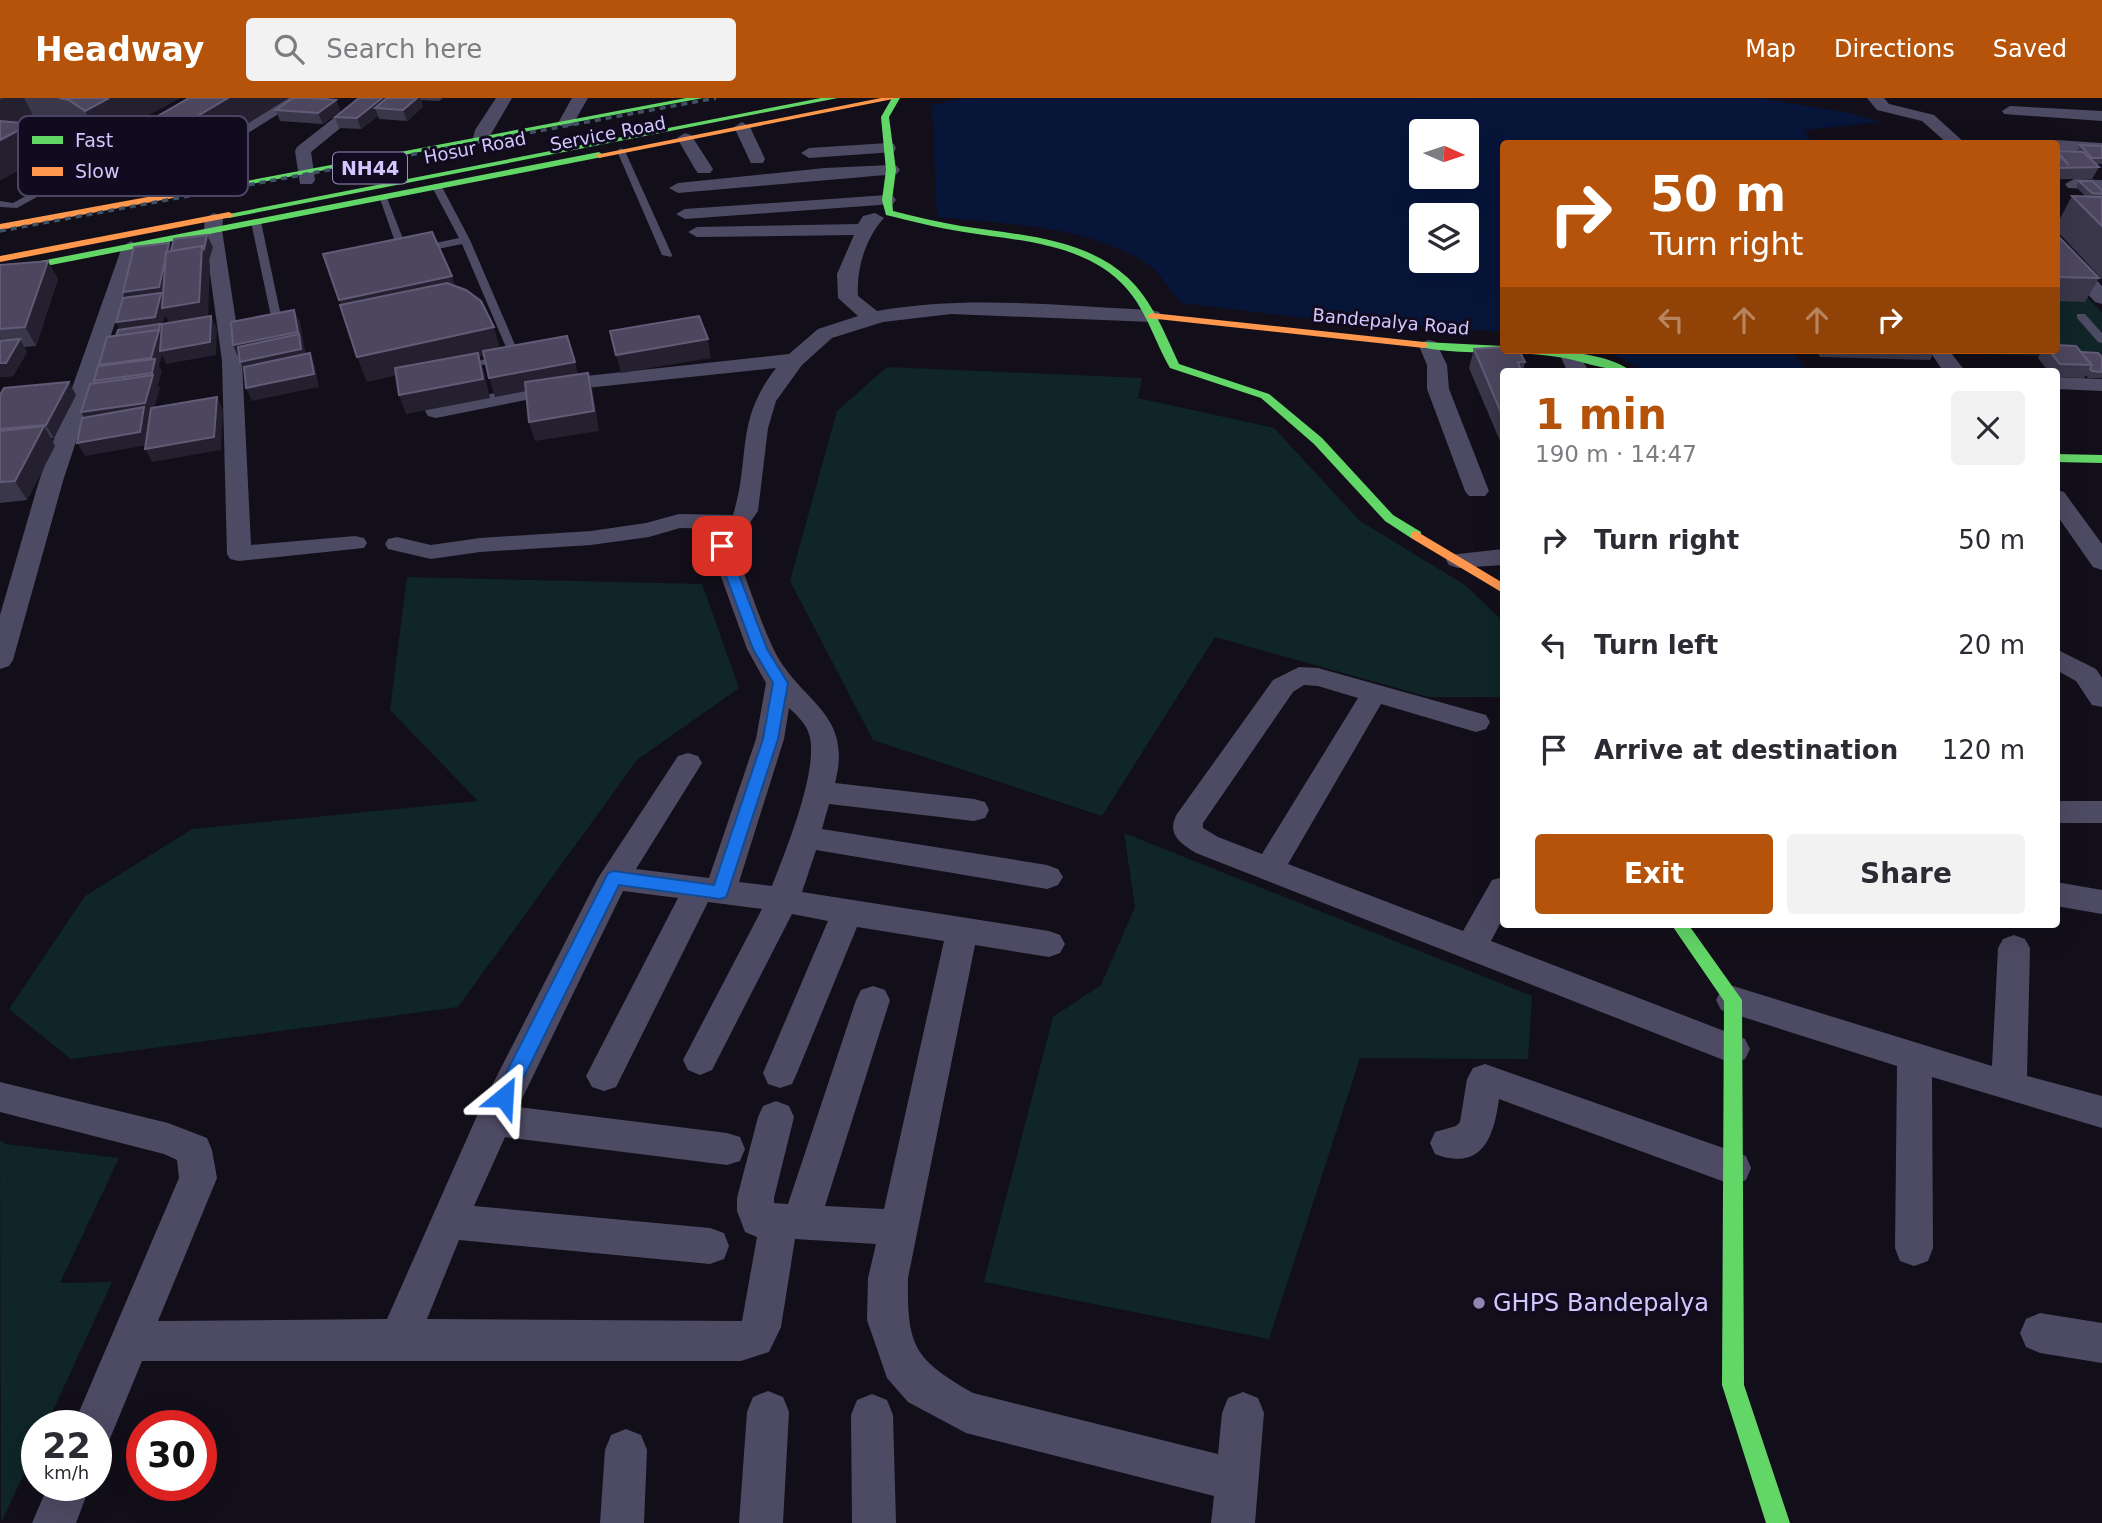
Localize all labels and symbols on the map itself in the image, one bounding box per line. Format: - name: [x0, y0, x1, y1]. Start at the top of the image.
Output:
- street label: Service Road: [548, 112, 668, 155]
- legend: [18, 116, 248, 196]
- north arrow: [1409, 119, 1479, 189]
- street label: Hosur Road: [422, 127, 528, 168]
- text: Fast: [75, 129, 113, 151]
- road number: NH44: [333, 152, 407, 184]
- text: Slow: [75, 160, 120, 182]
- street label: Bandepalya Road: [1312, 304, 1470, 339]
- pin: [692, 516, 752, 576]
- position arrow: [467, 1060, 541, 1134]
- place label: GHPS Bandepalya: [1493, 1289, 1709, 1317]
- marker: GHPS Bandepalya: [1471, 1295, 1487, 1311]
- speed limit sign: 30: [126, 1410, 217, 1501]

